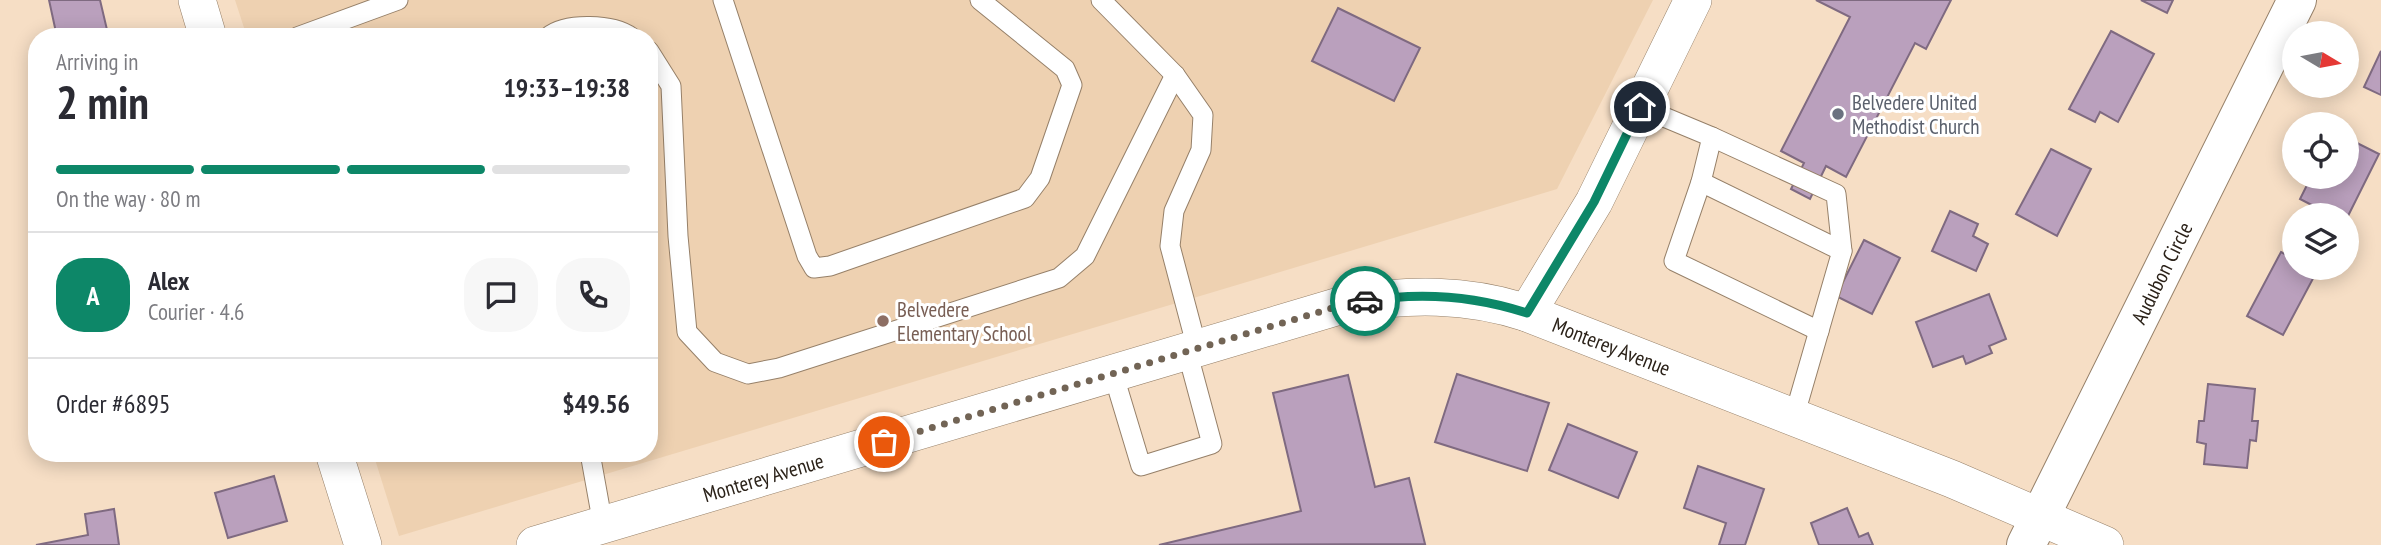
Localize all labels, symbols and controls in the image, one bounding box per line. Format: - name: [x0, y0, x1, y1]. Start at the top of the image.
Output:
- north arrow: [2282, 21, 2359, 98]
- map controls: [2282, 21, 2359, 280]
- text: Arriving in: [56, 47, 138, 76]
- text: 19:33–19:38: [503, 71, 630, 104]
- text: 2 min: [56, 72, 149, 132]
- pin: [1610, 77, 1670, 137]
- icon: home: [1621, 88, 1659, 126]
- place label: Belvedere United Methodist Church: [1852, 89, 1980, 140]
- marker: Belvedere United Methodist Church: [1830, 106, 1846, 122]
- button: locate: [2282, 112, 2359, 189]
- text: On the way · 80 m: [56, 184, 200, 213]
- button: layers: [2282, 203, 2359, 280]
- street label: Audubon Circle: [2125, 217, 2198, 328]
- button: chat: [464, 258, 538, 332]
- button: phone: [556, 258, 630, 332]
- text: Alex: [148, 264, 189, 297]
- courier: [1330, 266, 1400, 336]
- text: A: [86, 279, 100, 312]
- icon: car: [1346, 282, 1384, 320]
- place label: Belvedere Elementary School: [897, 296, 1032, 347]
- text: Courier · 4.6: [148, 297, 244, 326]
- street label: Monterey Avenue: [1549, 311, 1675, 381]
- marker: Belvedere Elementary School: [875, 313, 891, 329]
- text: Order #6895: [56, 387, 171, 420]
- text: $49.56: [562, 387, 630, 420]
- pin: [854, 412, 914, 472]
- icon: bag: [865, 423, 903, 461]
- street label: Monterey Avenue: [700, 447, 827, 508]

